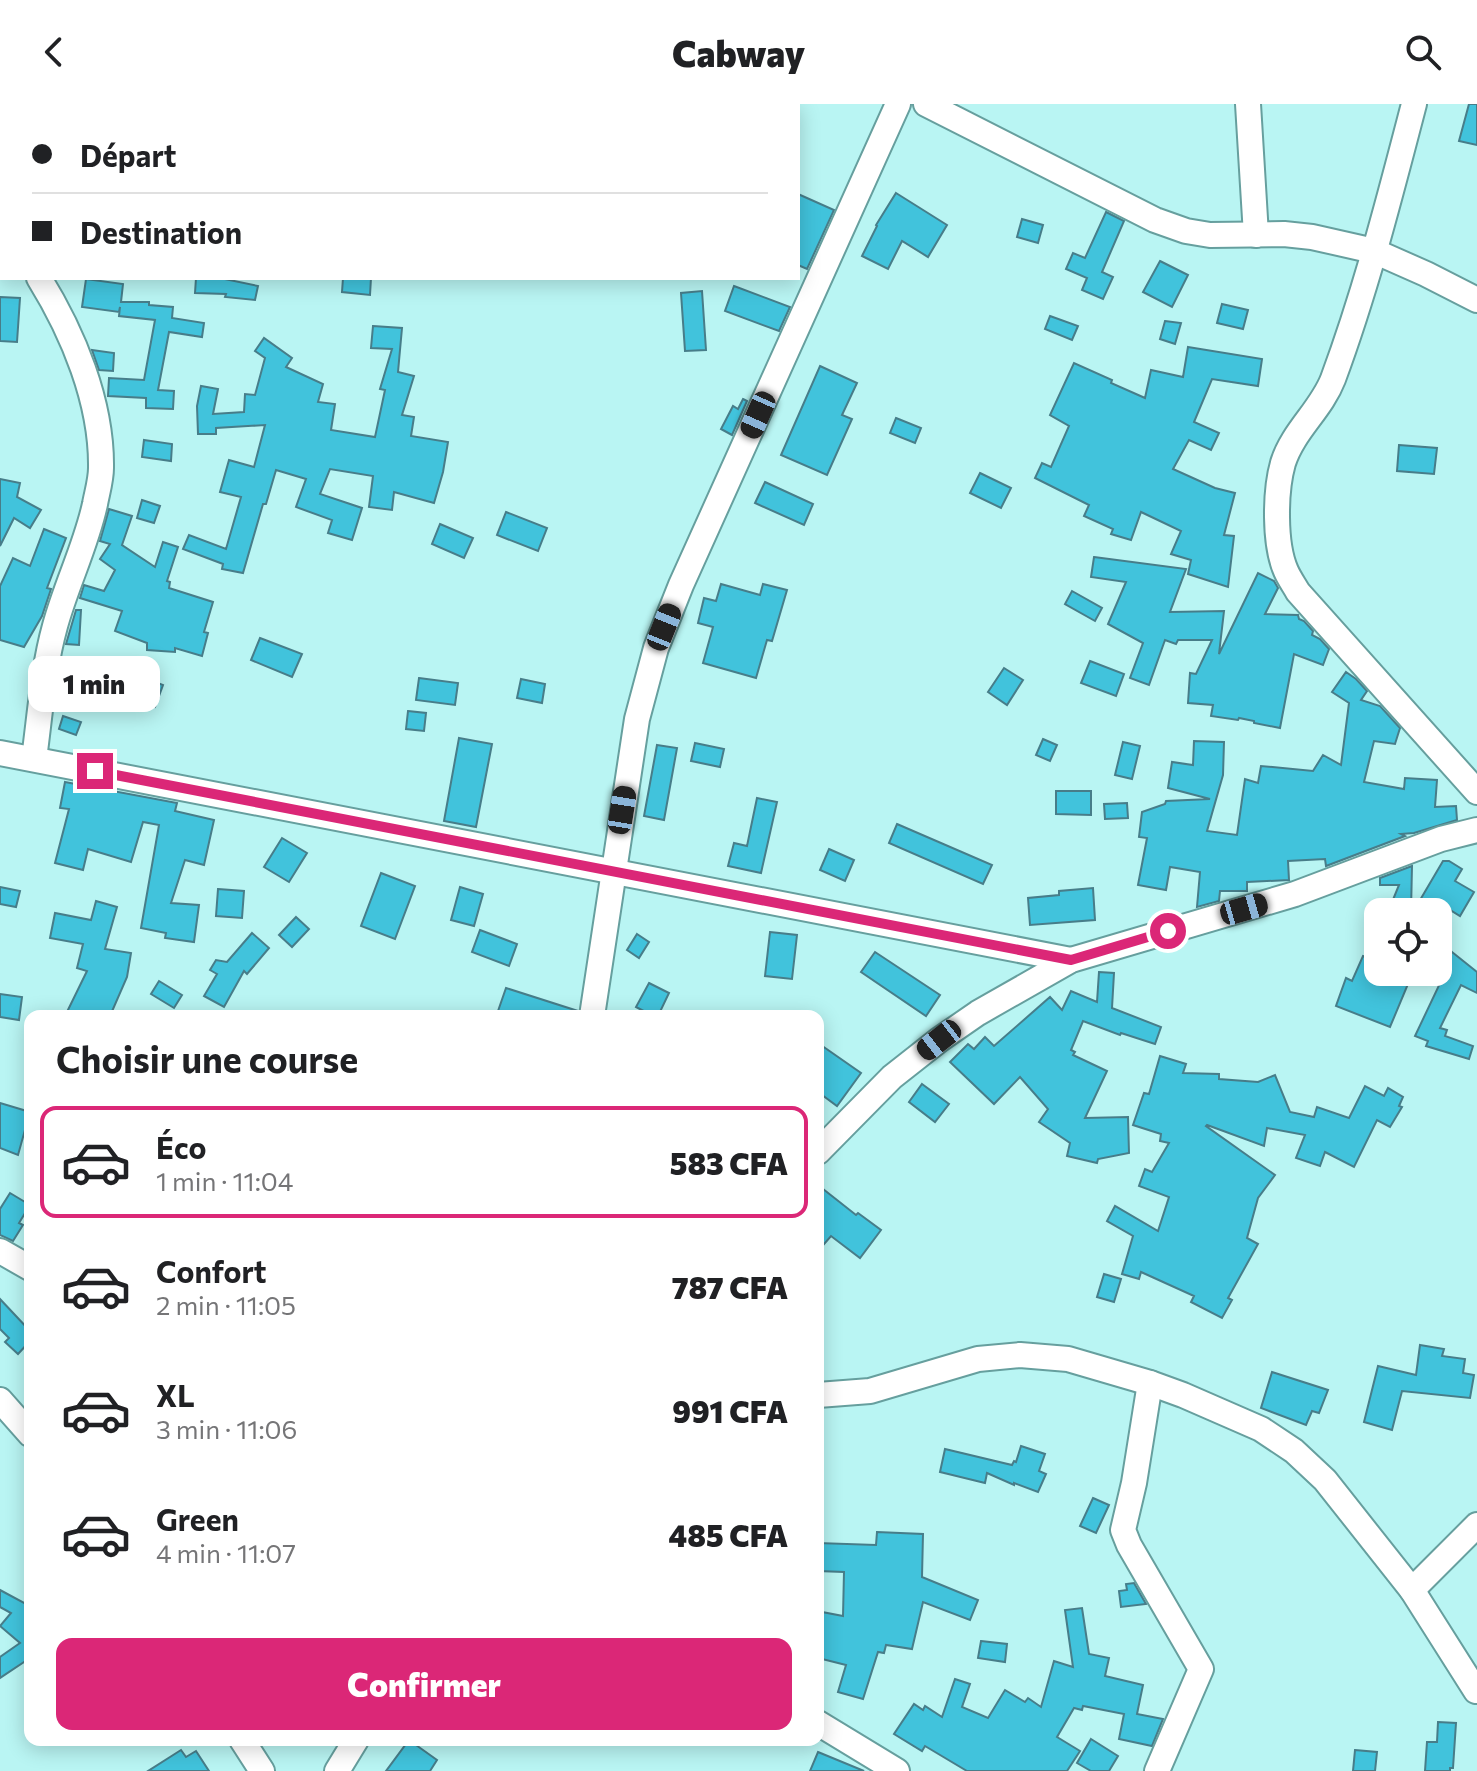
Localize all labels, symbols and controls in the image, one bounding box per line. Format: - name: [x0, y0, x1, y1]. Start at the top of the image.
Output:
- icon: back: [32, 30, 76, 74]
- text: Cabway: [672, 30, 805, 74]
- icon: search: [1401, 30, 1445, 74]
- text: Départ: [80, 136, 176, 173]
- text: Destination: [80, 213, 242, 250]
- car: [737, 388, 779, 442]
- car: [644, 600, 684, 654]
- callout: 1 min: [29, 655, 161, 711]
- text: 1 min: [63, 668, 125, 699]
- route end: [77, 753, 113, 789]
- car: [606, 784, 638, 836]
- car: [1218, 891, 1270, 927]
- map controls: [1364, 898, 1452, 986]
- button: locate: [1364, 898, 1452, 986]
- route start: [1150, 913, 1186, 949]
- car: [913, 1016, 965, 1064]
- text: Choisir une course: [56, 1036, 358, 1080]
- icon: car: [60, 1126, 132, 1198]
- text: Éco: [156, 1128, 206, 1165]
- text: 583 CFA: [670, 1144, 788, 1181]
- text: 1 min · 11:04: [156, 1165, 293, 1196]
- icon: car: [60, 1250, 132, 1322]
- text: Confort: [156, 1252, 267, 1289]
- text: 787 CFA: [672, 1268, 788, 1305]
- text: 2 min · 11:05: [156, 1289, 296, 1320]
- icon: car: [60, 1374, 132, 1446]
- text: XL: [156, 1376, 195, 1413]
- text: 991 CFA: [672, 1392, 788, 1429]
- text: 3 min · 11:06: [156, 1413, 297, 1444]
- icon: car: [60, 1498, 132, 1570]
- text: Green: [156, 1500, 239, 1537]
- text: 485 CFA: [669, 1516, 788, 1553]
- text: 4 min · 11:07: [156, 1537, 296, 1568]
- button: Confirmer: [56, 1638, 792, 1730]

